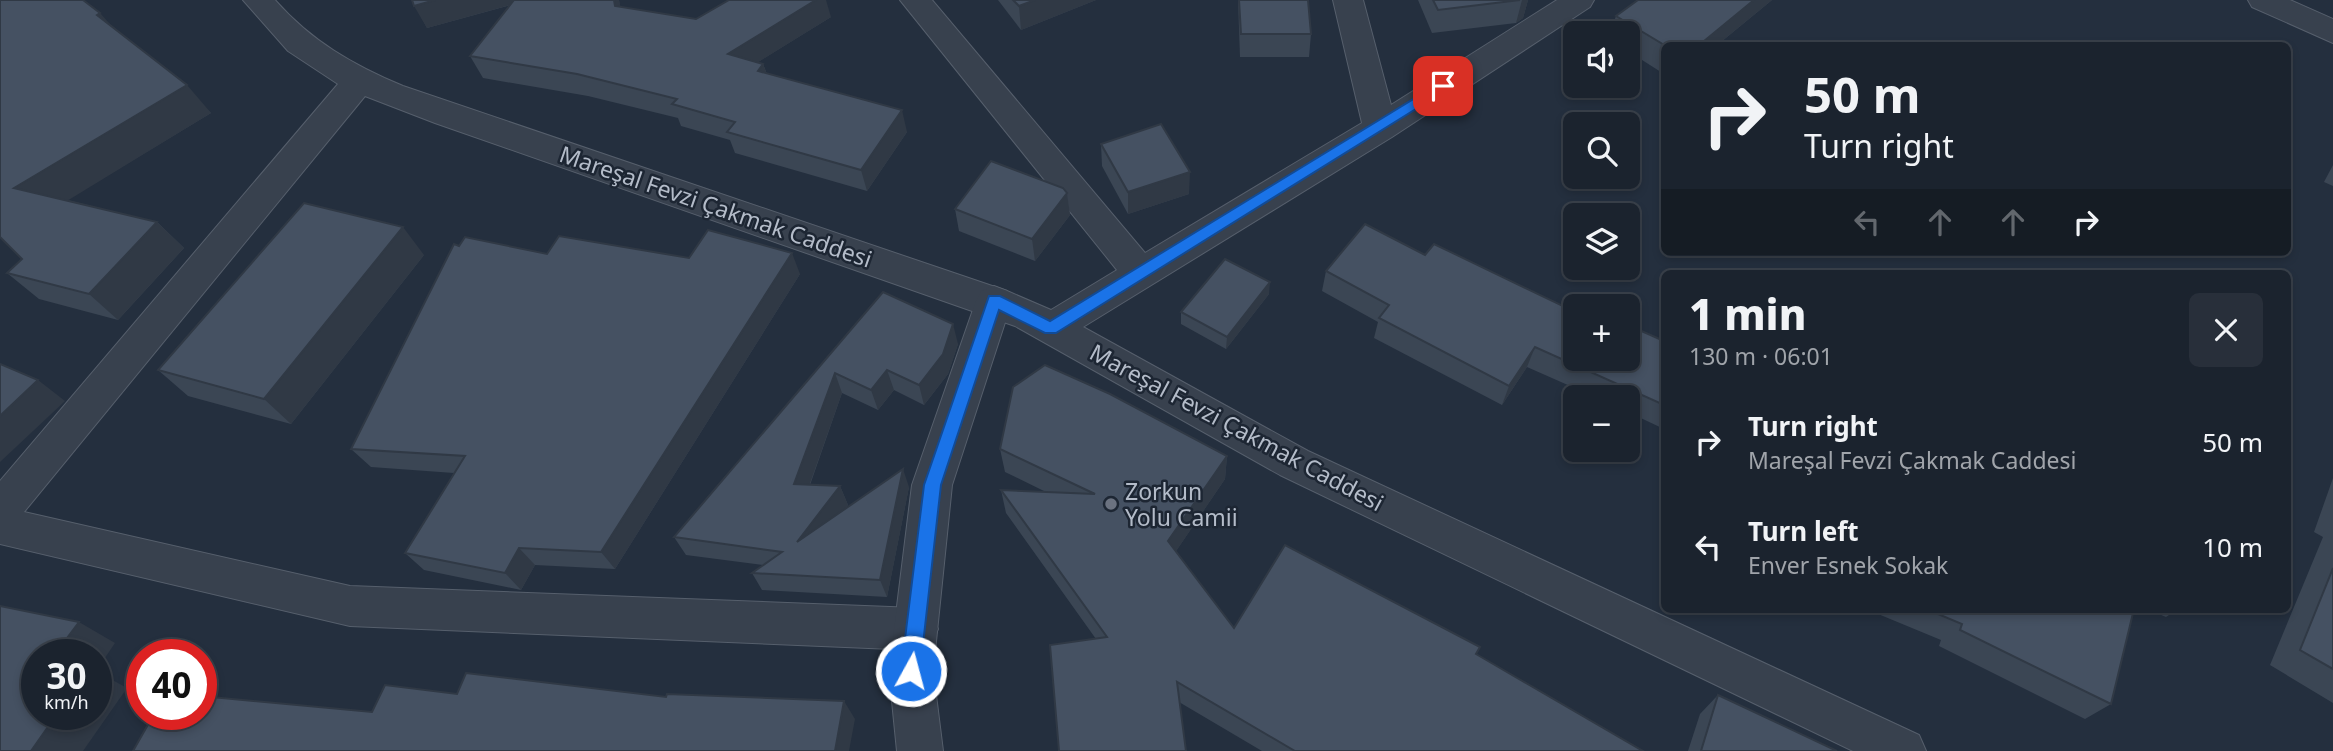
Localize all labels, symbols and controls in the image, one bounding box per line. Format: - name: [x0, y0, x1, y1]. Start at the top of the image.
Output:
- map controls: [1563, 21, 1640, 462]
- button: sound: [1563, 21, 1640, 98]
- pin: [1413, 56, 1473, 116]
- text: 50 m: [1804, 61, 1921, 127]
- icon: arrive: [1424, 67, 1462, 105]
- icon: right: [1689, 70, 1780, 161]
- button: search: [1563, 112, 1640, 189]
- text: Turn right: [1804, 124, 1954, 167]
- street label: Mareşal Fevzi Çakmak Caddesi: [555, 137, 877, 275]
- button: layers: [1563, 203, 1640, 280]
- icon: left: [1848, 203, 1886, 241]
- icon: ahead: [1921, 203, 1959, 241]
- icon: ahead: [1994, 203, 2032, 241]
- icon: right: [2067, 203, 2105, 241]
- text: 1 min: [1689, 285, 1806, 342]
- button: close: [2189, 293, 2263, 367]
- button: +: [1563, 294, 1640, 371]
- street label: Mareşal Fevzi Çakmak Caddesi: [1084, 336, 1390, 518]
- text: 130 m · 06:01: [1689, 340, 1833, 372]
- button: −: [1563, 385, 1640, 462]
- text: Turn right: [1748, 408, 1878, 444]
- icon: right: [1689, 423, 1727, 461]
- text: 50 m: [2202, 424, 2263, 460]
- text: Mareşal Fevzi Çakmak Caddesi: [1748, 444, 2077, 476]
- place label: Zorkun Yolu Camii: [1125, 475, 1238, 533]
- marker: Zorkun Yolu Camii: [1103, 496, 1119, 512]
- text: Turn left: [1748, 513, 1859, 549]
- icon: left: [1689, 528, 1727, 566]
- text: 10 m: [2202, 529, 2263, 565]
- text: Enver Esnek Sokak: [1748, 549, 1948, 581]
- position arrow: [874, 634, 948, 708]
- speed limit sign: 40: [126, 639, 217, 730]
- text: 30: [46, 652, 87, 699]
- text: km/h: [44, 690, 89, 714]

